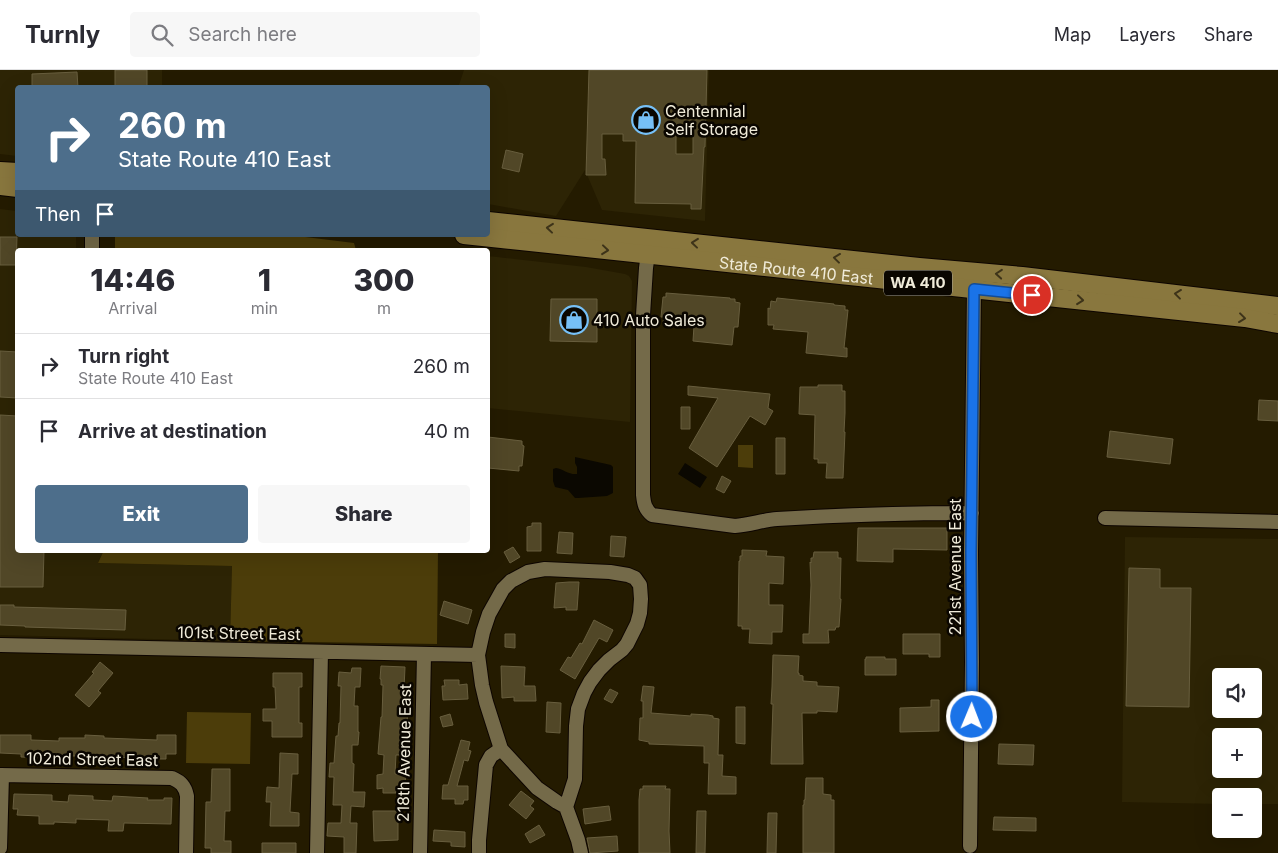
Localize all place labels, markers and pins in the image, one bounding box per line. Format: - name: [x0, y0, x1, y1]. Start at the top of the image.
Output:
- place label: Centennial Self Storage: [665, 101, 758, 139]
- shop icon: Centennial Self Storage: [631, 105, 661, 135]
- pin: [1011, 274, 1053, 316]
- shop icon: 410 Auto Sales: [559, 305, 589, 335]
- place label: 410 Auto Sales: [593, 310, 705, 330]

